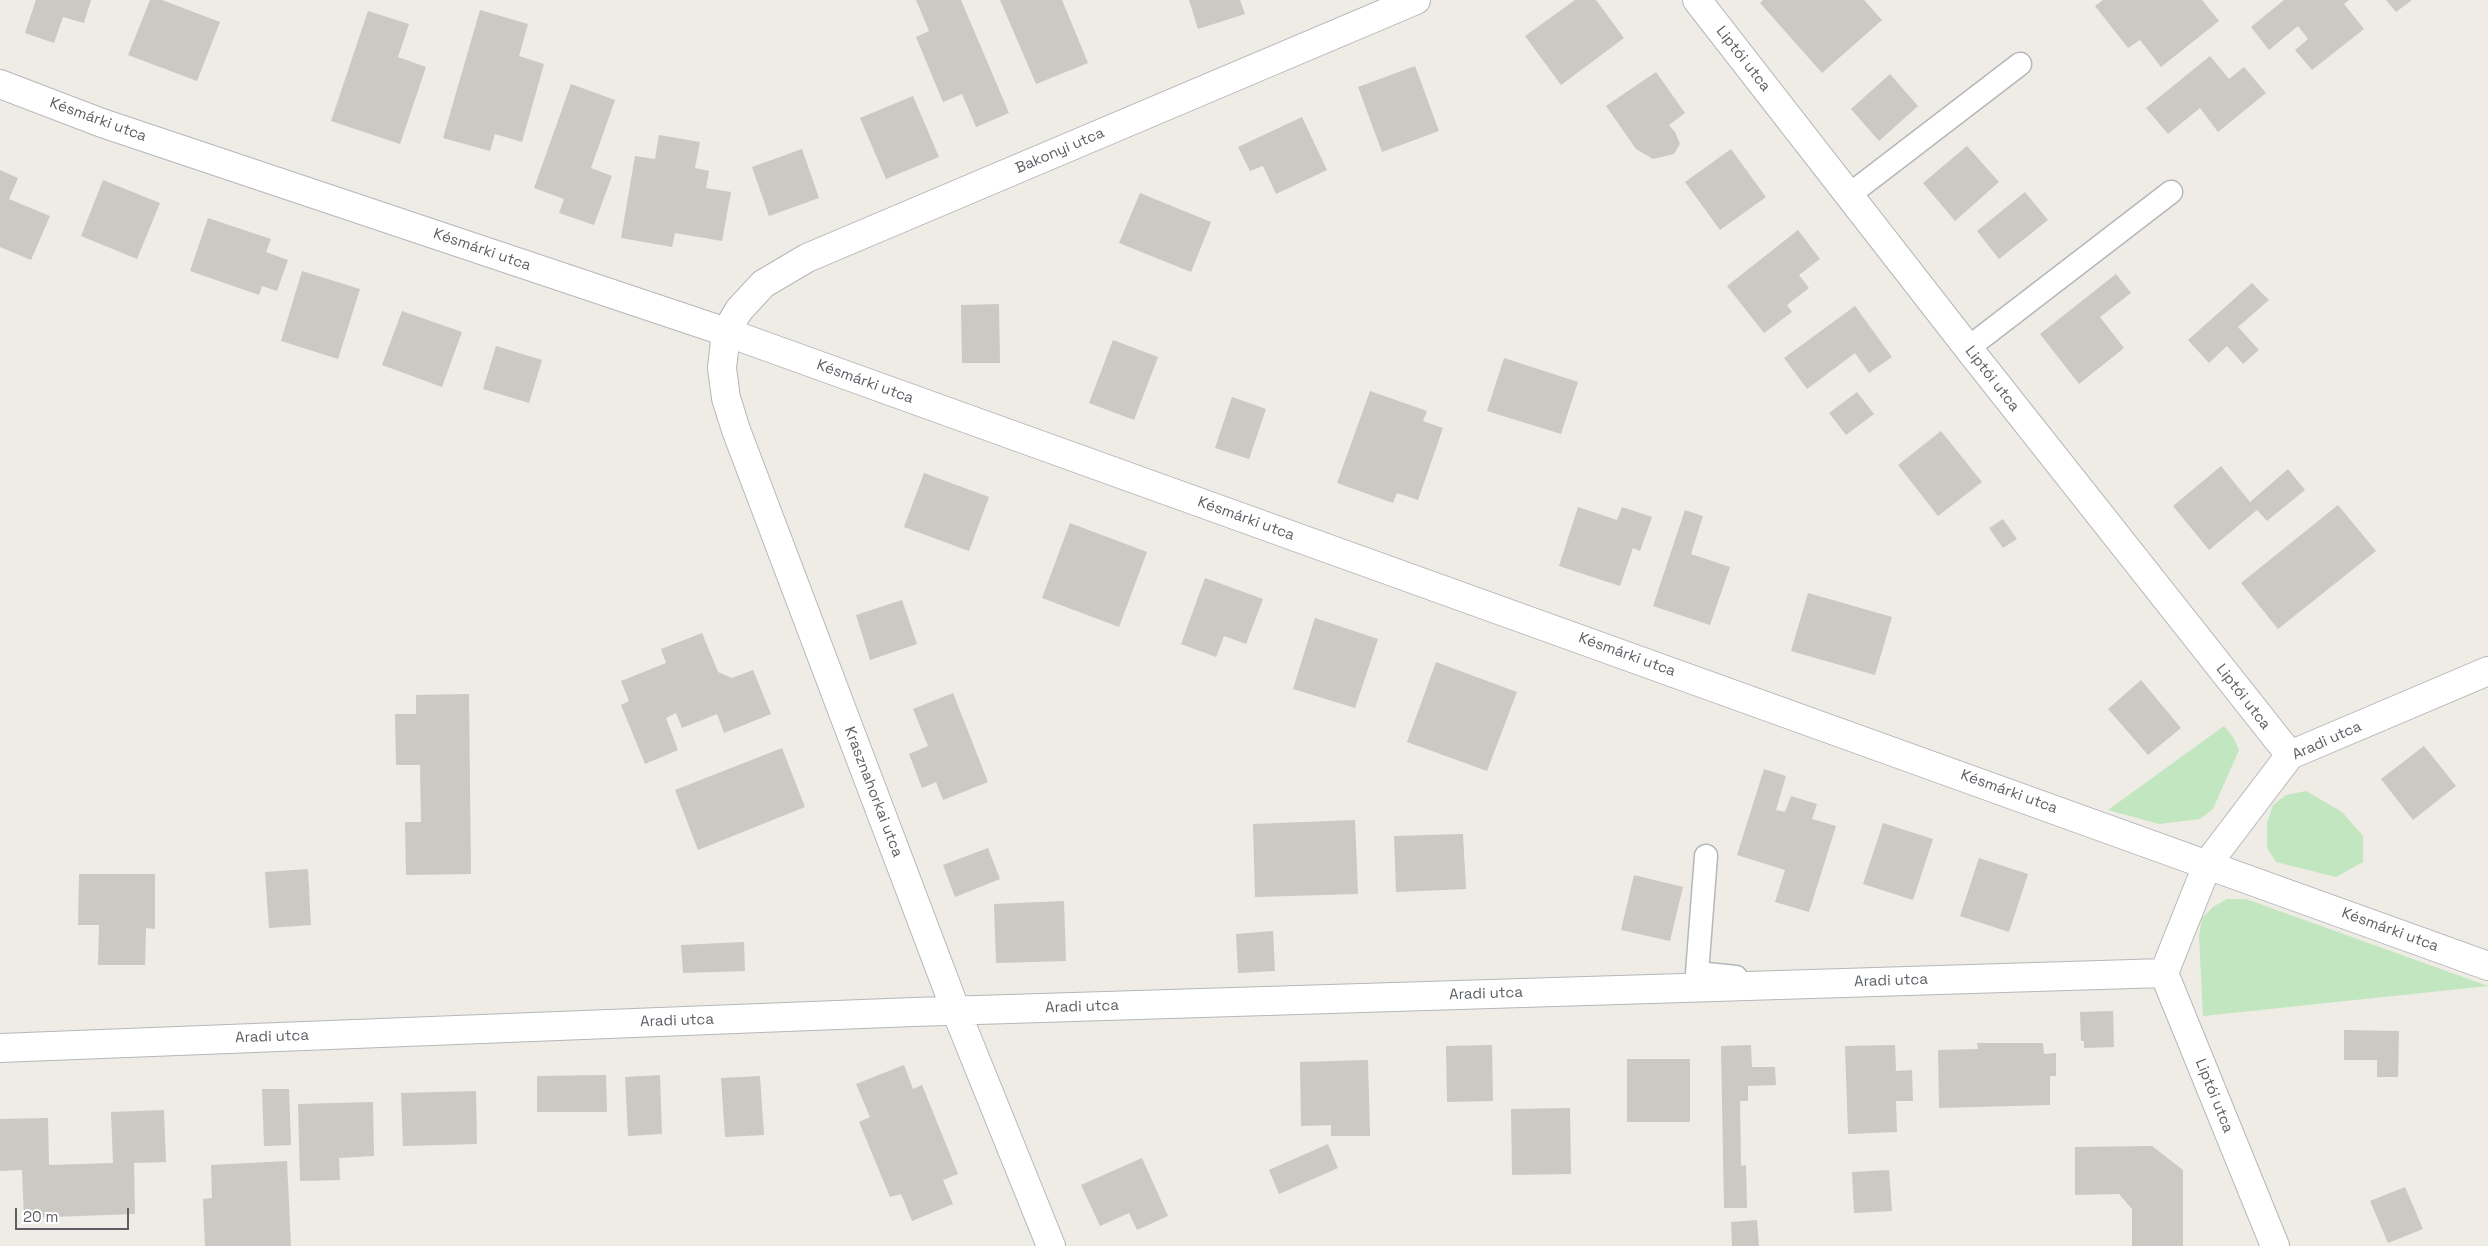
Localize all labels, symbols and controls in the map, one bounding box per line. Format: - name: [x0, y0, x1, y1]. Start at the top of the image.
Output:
- street label: Liptói utca: [1712, 23, 1774, 95]
- street label: Késmárki utca: [47, 94, 149, 146]
- street label: Bakonyi utca: [1013, 124, 1107, 178]
- street label: Késmárki utca: [431, 225, 533, 275]
- street label: Liptói utca: [1961, 343, 2023, 415]
- street label: Késmárki utca: [814, 356, 916, 408]
- street label: Késmárki utca: [1195, 493, 1297, 545]
- street label: Késmárki utca: [1576, 629, 1678, 681]
- street label: Liptói utca: [2212, 661, 2274, 733]
- street label: Aradi utca: [2290, 718, 2364, 764]
- street label: Krasznahorkai utca: [840, 724, 906, 860]
- street label: Késmárki utca: [1958, 766, 2060, 818]
- street label: Késmárki utca: [2339, 904, 2441, 956]
- street label: Aradi utca: [1854, 971, 1928, 991]
- street label: Aradi utca: [1449, 984, 1523, 1004]
- street label: Aradi utca: [1045, 997, 1119, 1017]
- street label: Aradi utca: [640, 1011, 714, 1031]
- street label: Aradi utca: [235, 1027, 309, 1047]
- street label: Liptói utca: [2191, 1056, 2237, 1136]
- scale bar: [18, 1198, 131, 1230]
- text: 20 m: [23, 1207, 58, 1226]

